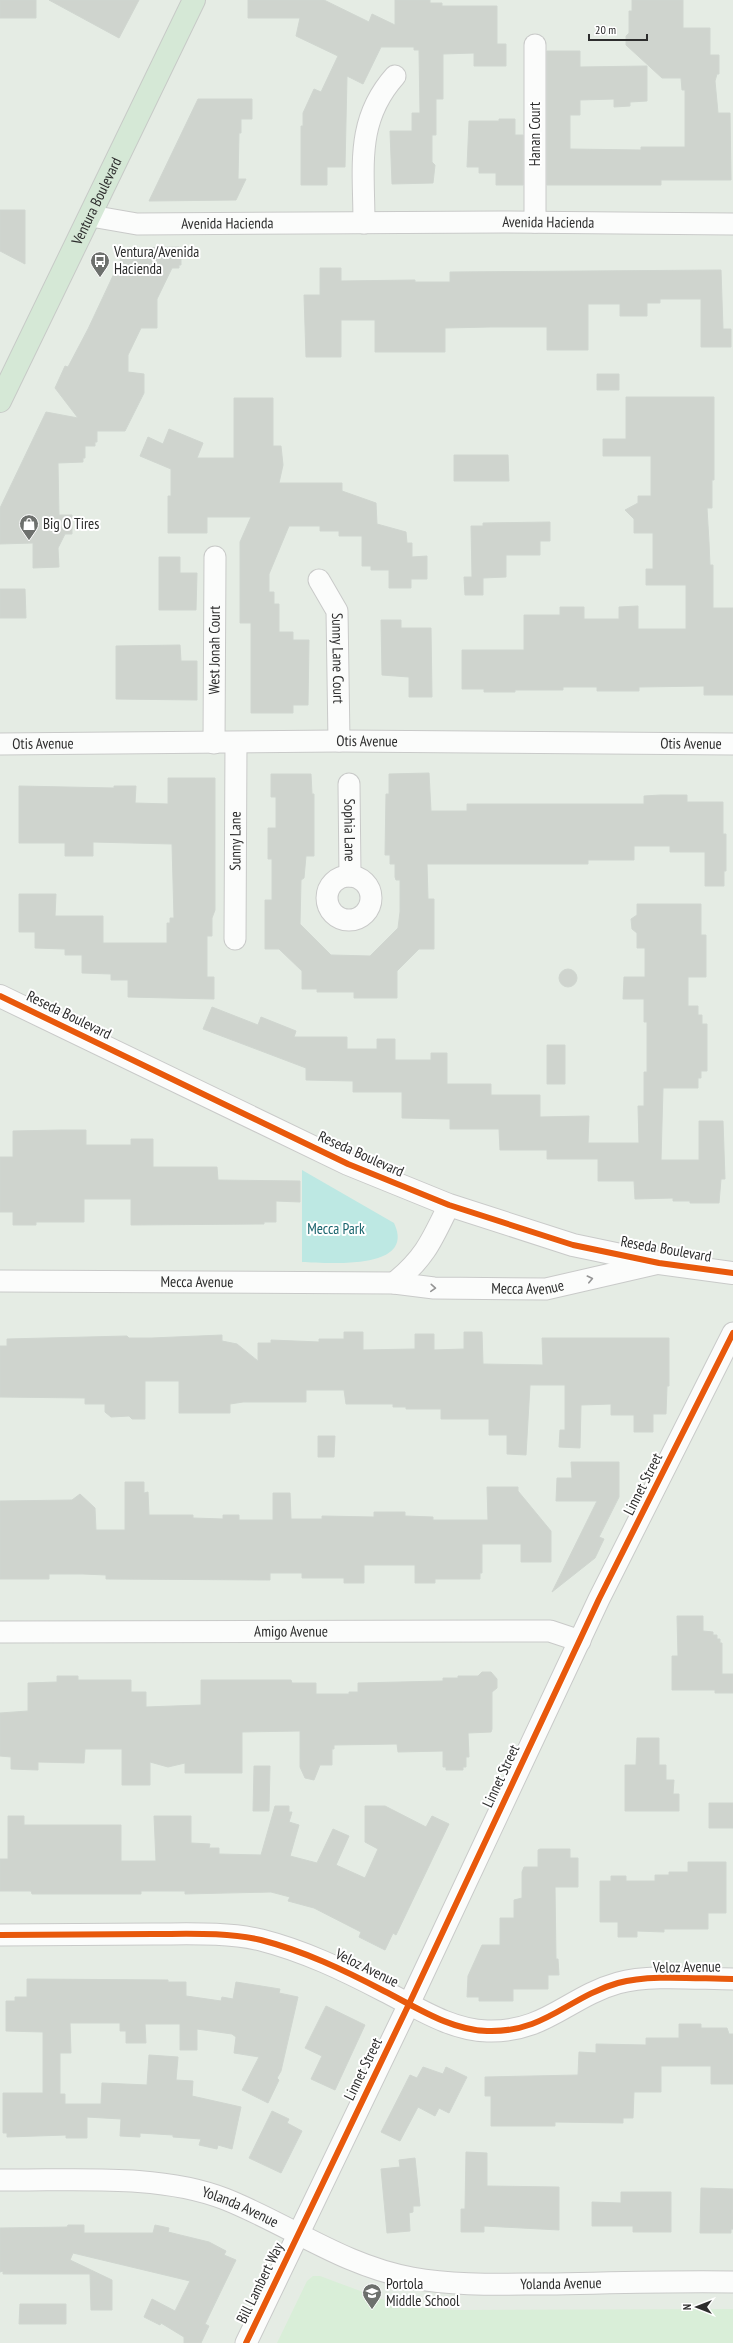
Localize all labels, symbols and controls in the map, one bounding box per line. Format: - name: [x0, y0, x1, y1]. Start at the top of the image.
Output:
- scale bar: [589, 16, 647, 42]
- text: 20 m: [595, 22, 616, 37]
- street label: Hanan Court: [525, 102, 544, 166]
- street label: Ventura Boulevard: [67, 154, 125, 249]
- street label: Avenida Hacienda: [502, 212, 594, 232]
- street label: Avenida Hacienda: [181, 213, 273, 233]
- place label: Ventura/Avenida Hacienda: [113, 242, 199, 278]
- bus stop icon: Ventura/Avenida Hacienda: [89, 250, 111, 278]
- shop icon: Big O Tires: [18, 513, 40, 541]
- place label: Big O Tires: [43, 514, 99, 533]
- street label: West Jonah Court: [204, 606, 224, 694]
- street label: Sunny Lane Court: [328, 613, 348, 704]
- street label: Otis Avenue: [336, 731, 398, 750]
- street label: Otis Avenue: [12, 733, 74, 753]
- street label: Otis Avenue: [660, 733, 722, 753]
- street label: Sophia Lane: [340, 798, 360, 862]
- street label: Sunny Lane: [225, 811, 245, 871]
- street label: Reseda Boulevard: [24, 986, 115, 1043]
- street label: Reseda Boulevard: [315, 1126, 407, 1181]
- park label: Mecca Park: [307, 1219, 365, 1238]
- street label: Reseda Boulevard: [619, 1231, 713, 1266]
- street label: Mecca Avenue: [161, 1272, 233, 1291]
- street label: Mecca Avenue: [491, 1275, 566, 1298]
- one-way arrow: [586, 1275, 593, 1283]
- one-way arrow: [430, 1283, 436, 1292]
- street label: Linnet Street: [619, 1450, 666, 1518]
- street label: Amigo Avenue: [254, 1621, 328, 1641]
- street label: Linnet Street: [478, 1741, 523, 1810]
- street label: Veloz Avenue: [332, 1944, 402, 1991]
- street label: Veloz Avenue: [652, 1956, 721, 1977]
- street label: Linnet Street: [339, 2034, 386, 2103]
- street label: Yolanda Avenue: [200, 2182, 282, 2231]
- street label: Bill Lambert Way: [232, 2239, 287, 2326]
- street label: Yolanda Avenue: [520, 2273, 602, 2293]
- place label: Portola Middle School: [386, 2274, 460, 2310]
- school or university icon: Portola Middle School: [361, 2282, 383, 2310]
- north arrow: [677, 2287, 717, 2327]
- text: N: [680, 2304, 694, 2310]

